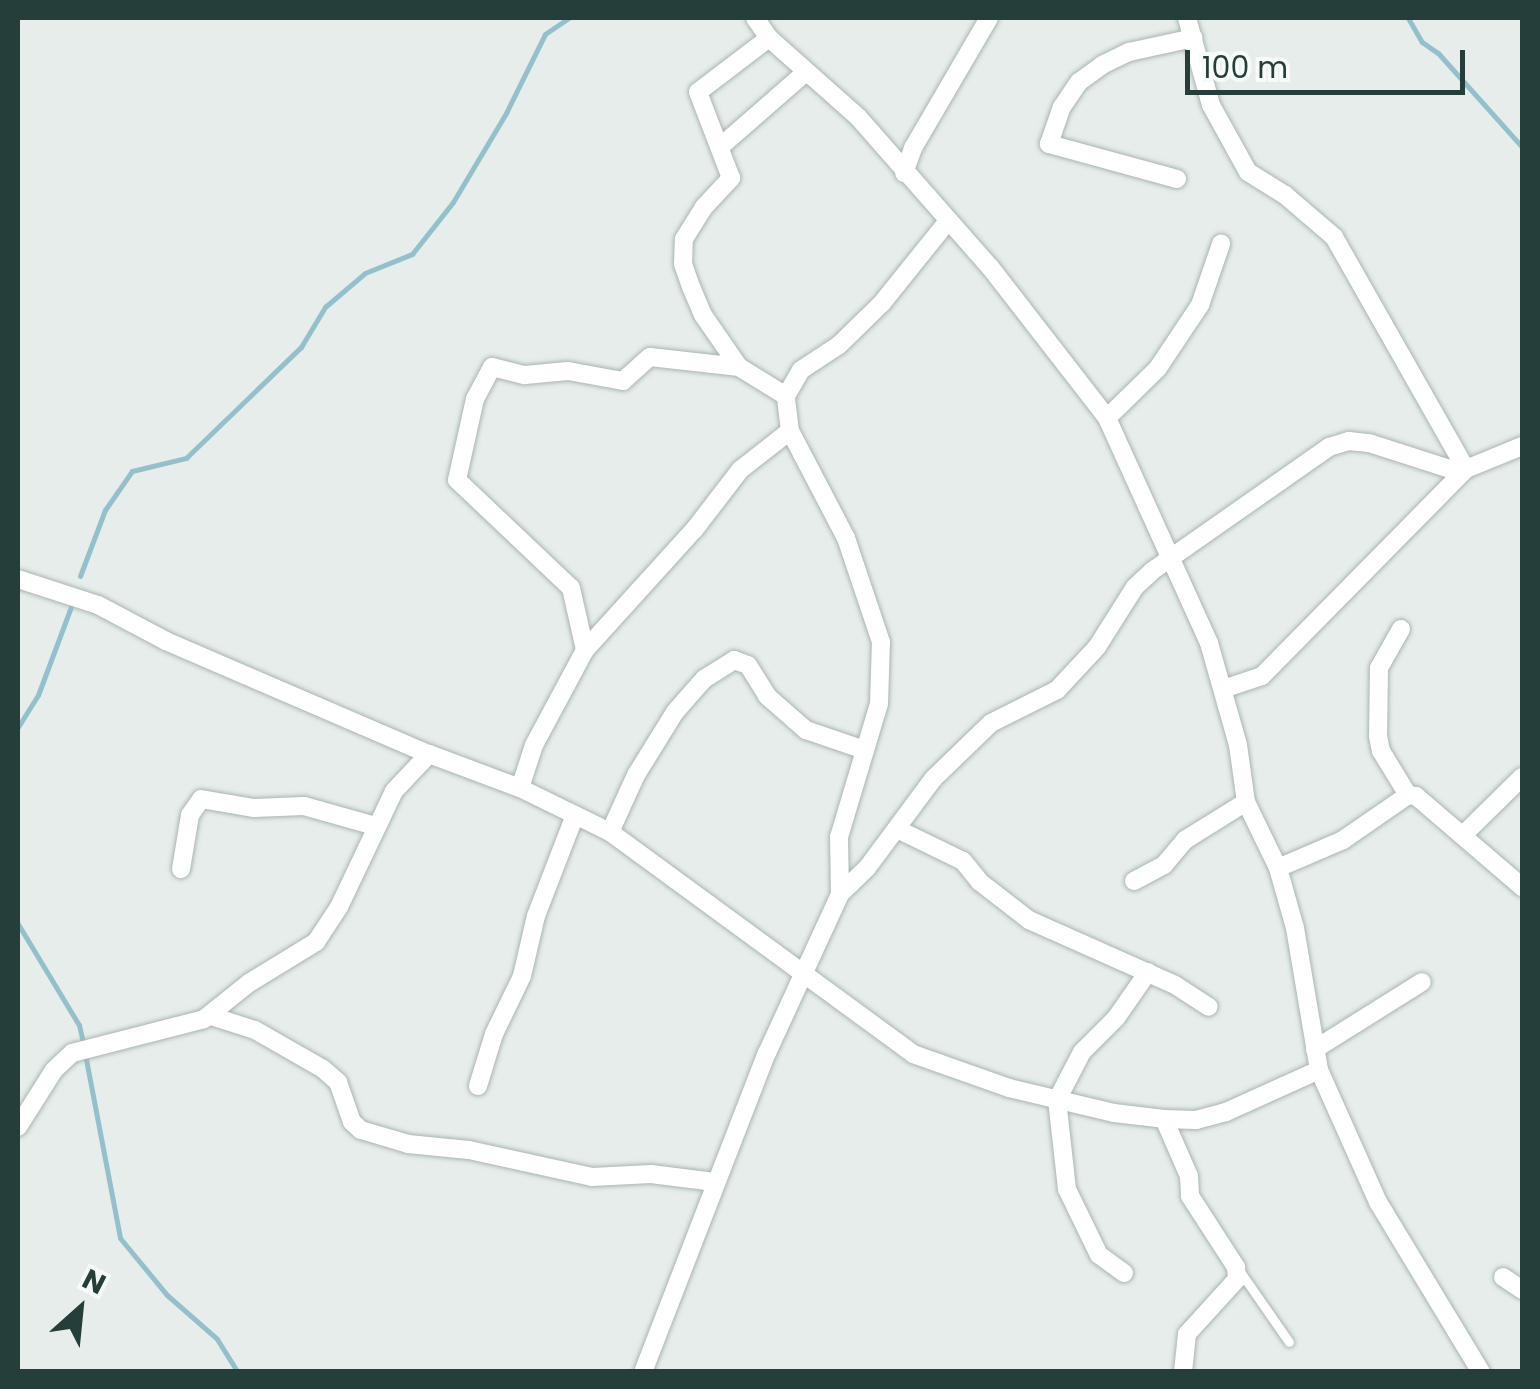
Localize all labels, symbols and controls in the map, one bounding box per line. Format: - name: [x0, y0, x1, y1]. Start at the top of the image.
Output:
- scale bar: [1190, 30, 1470, 92]
- text: 100 m: [1202, 46, 1288, 89]
- north arrow: [30, 1259, 130, 1359]
- text: N: [76, 1260, 112, 1304]

